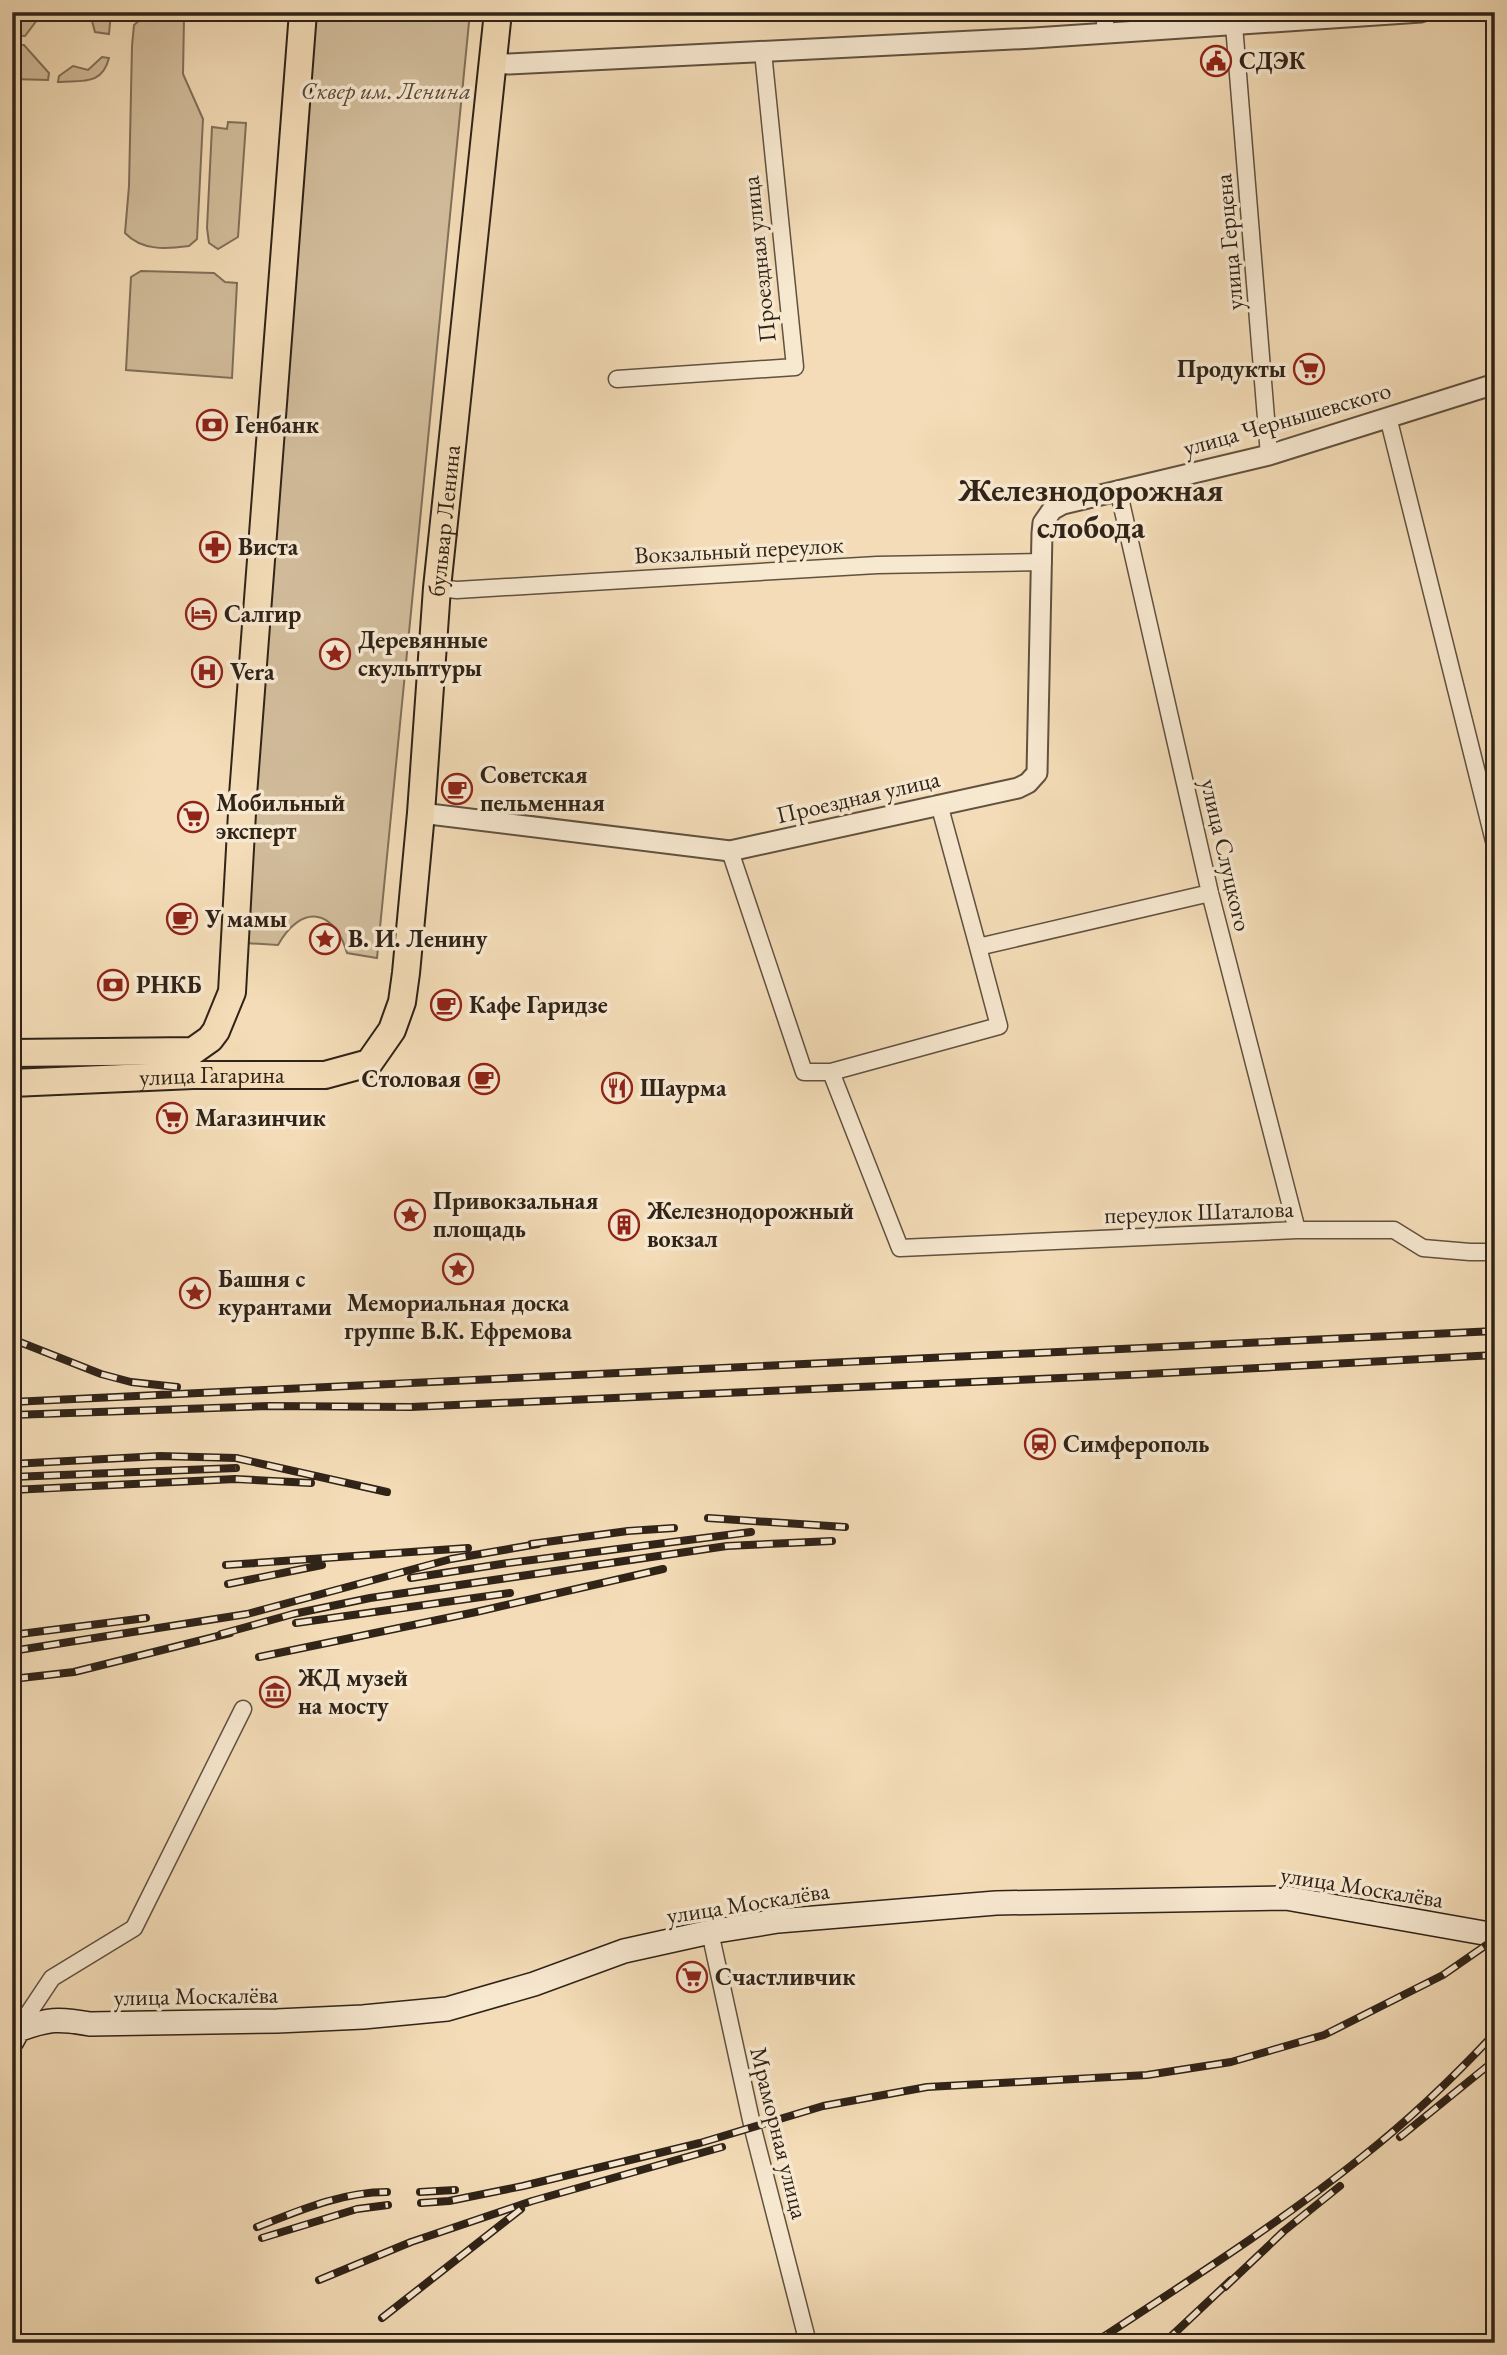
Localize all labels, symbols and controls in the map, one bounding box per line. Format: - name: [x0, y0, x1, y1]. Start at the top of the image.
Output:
- public building icon: СДЭК: [1199, 44, 1233, 78]
- place label: СДЭК: [1239, 45, 1307, 76]
- park label: Сквер им. Ленина: [301, 75, 471, 106]
- street label: улица Герцена: [1207, 172, 1250, 311]
- street label: Проездная улица: [734, 174, 783, 344]
- supermarket icon: Продукты: [1292, 352, 1326, 386]
- place label: Продукты: [1177, 353, 1286, 385]
- street label: улица Чернышевского: [1179, 374, 1395, 463]
- bank icon: Генбанк: [195, 408, 229, 442]
- place label: Генбанк: [235, 409, 320, 440]
- street label: бульвар Ленина: [420, 443, 467, 598]
- district label: Железнодорожная слобода: [957, 469, 1224, 548]
- street label: Вокзальный переулок: [634, 529, 845, 570]
- pharmacy icon: Виста: [198, 530, 232, 564]
- place label: Виста: [238, 531, 299, 562]
- hotel icon: Салгир: [184, 597, 218, 631]
- place label: Салгир: [224, 598, 301, 629]
- place label: Деревянные скульптуры: [358, 624, 488, 684]
- place icon: Деревянные скульптуры: [318, 637, 352, 671]
- hospital icon: Vera: [190, 655, 224, 689]
- place label: Vera: [230, 656, 275, 687]
- place label: Советская пельменная: [480, 759, 605, 818]
- street label: Проездная улица: [773, 763, 943, 830]
- cafe icon: Советская пельменная: [440, 772, 474, 806]
- street label: улица Слуцкого: [1194, 776, 1259, 934]
- place label: Мобильный эксперт: [216, 787, 345, 846]
- supermarket icon: Мобильный эксперт: [176, 800, 210, 834]
- cafe icon: У мамы: [165, 902, 199, 936]
- place label: У мамы: [204, 903, 287, 934]
- place icon: В. И. Ленину: [308, 922, 342, 956]
- place label: В. И. Ленину: [348, 923, 488, 955]
- bank icon: РНКБ: [96, 968, 130, 1002]
- place label: РНКБ: [136, 969, 202, 1000]
- cafe icon: Кафе Гаридзе: [429, 988, 463, 1022]
- place label: Кафе Гаридзе: [469, 989, 608, 1020]
- street label: улица Гагарина: [138, 1059, 285, 1092]
- cafe icon: Столовая: [467, 1062, 501, 1096]
- place label: Столовая: [362, 1063, 461, 1094]
- restaurant icon: Шаурма: [600, 1071, 634, 1105]
- place label: Шаурма: [640, 1072, 727, 1104]
- supermarket icon: Магазинчик: [155, 1101, 189, 1135]
- place label: Магазинчик: [195, 1102, 326, 1133]
- place label: Привокзальная площадь: [433, 1185, 598, 1244]
- street label: переулок Шаталова: [1104, 1193, 1295, 1230]
- place label: Железнодорожный вокзал: [646, 1195, 854, 1254]
- place icon: Привокзальная площадь: [393, 1198, 427, 1232]
- building icon: Железнодорожный вокзал: [607, 1208, 641, 1242]
- place icon: Мемориальная доска группе В.К. Ефремова: [441, 1252, 475, 1286]
- place label: Башня с курантами: [218, 1263, 332, 1323]
- place icon: Башня с курантами: [178, 1276, 212, 1310]
- place label: Мемориальная доска группе В.К. Ефремова: [344, 1287, 572, 1347]
- station icon: Симферополь: [1023, 1427, 1057, 1461]
- place label: Симферополь: [1063, 1428, 1210, 1459]
- place label: ЖД музей на мосту: [297, 1662, 408, 1722]
- museum icon: ЖД музей на мосту: [258, 1675, 292, 1709]
- street label: улица Москалёва: [1278, 1858, 1446, 1915]
- street label: улица Москалёва: [664, 1874, 832, 1931]
- supermarket icon: Счастливчик: [675, 1960, 709, 1994]
- place label: Счастливчик: [715, 1961, 856, 1992]
- street label: улица Москалёва: [113, 1979, 279, 2012]
- street label: Мраморная улица: [743, 2044, 816, 2222]

